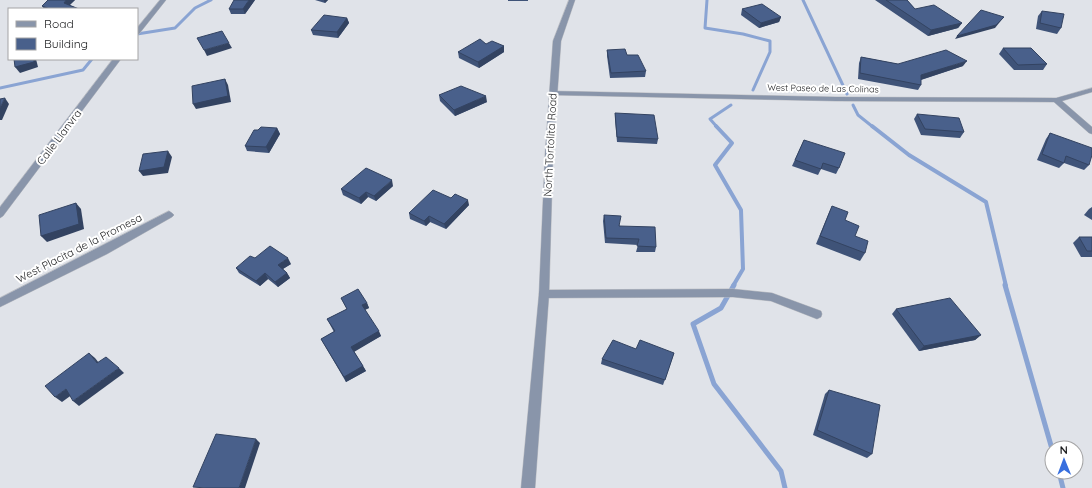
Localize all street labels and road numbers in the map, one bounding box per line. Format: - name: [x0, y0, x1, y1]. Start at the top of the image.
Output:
- street label: West Paseo de Las Colinas: [767, 82, 879, 94]
- street label: North Tortolita Road: [540, 93, 560, 197]
- street label: Calle Llanvra: [34, 106, 84, 168]
- street label: West Placita de la Promesa: [14, 210, 144, 286]

